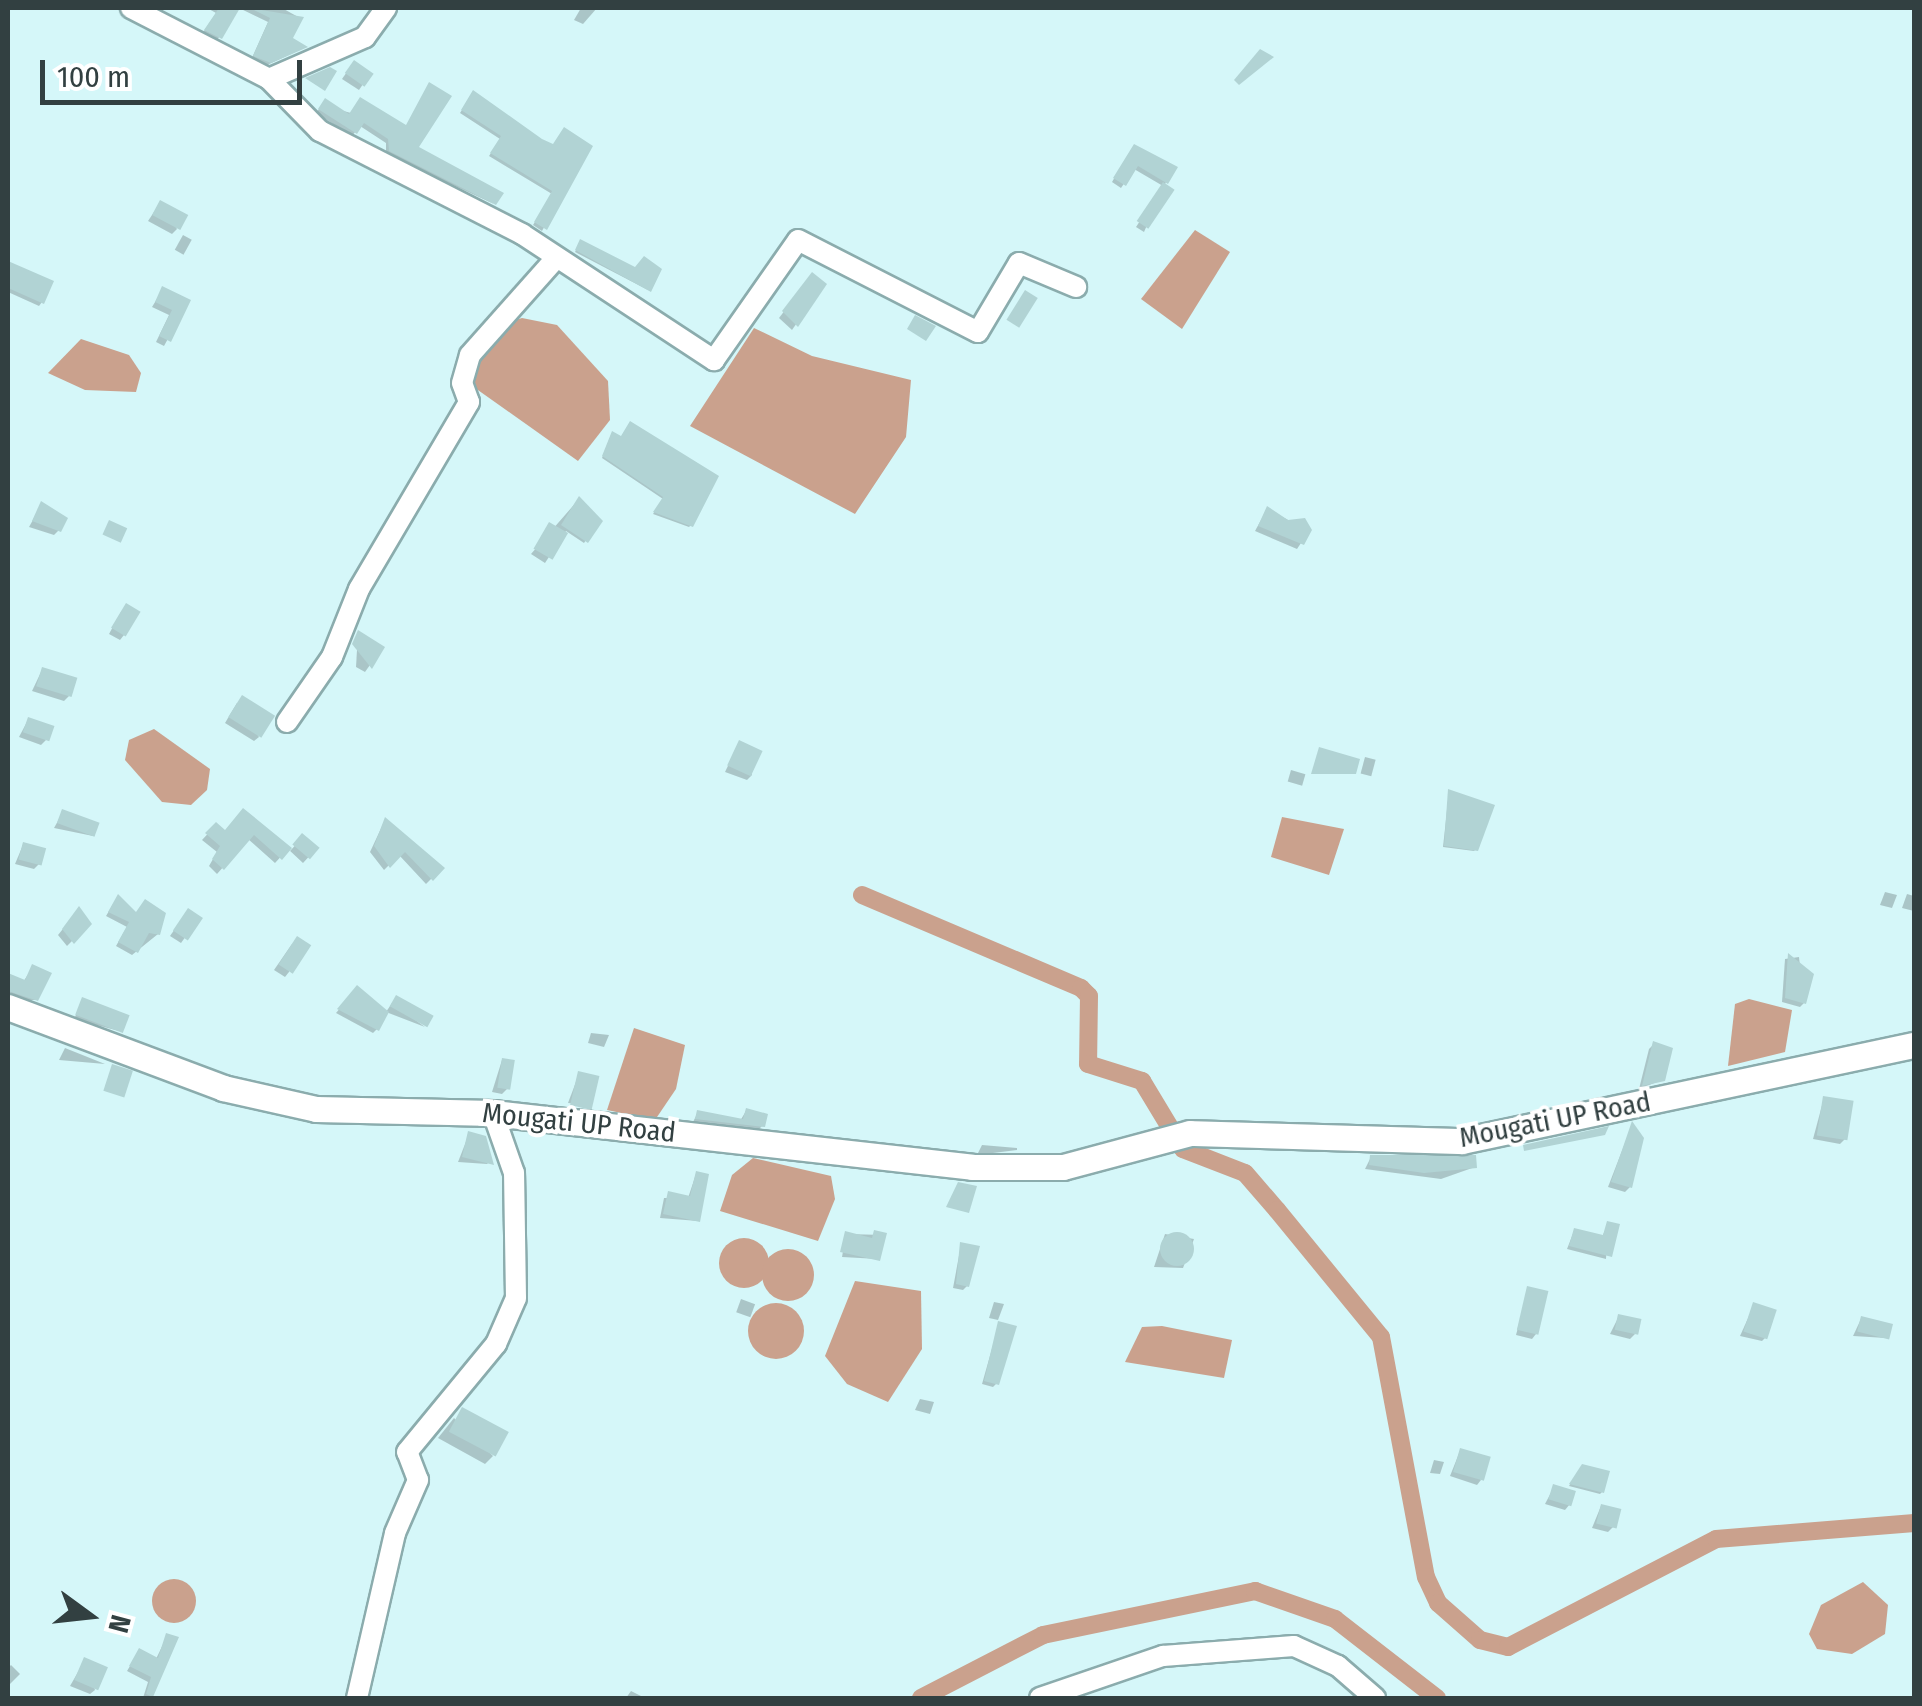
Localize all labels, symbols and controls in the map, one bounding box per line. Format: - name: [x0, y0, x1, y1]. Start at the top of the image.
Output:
- scale bar: [45, 40, 308, 102]
- text: 100 m: [57, 59, 130, 95]
- street label: Mougati UP Road: [1457, 1085, 1653, 1155]
- street label: Mougati UP Road: [481, 1096, 677, 1150]
- north arrow: [40, 1566, 140, 1666]
- text: N: [101, 1612, 138, 1636]

